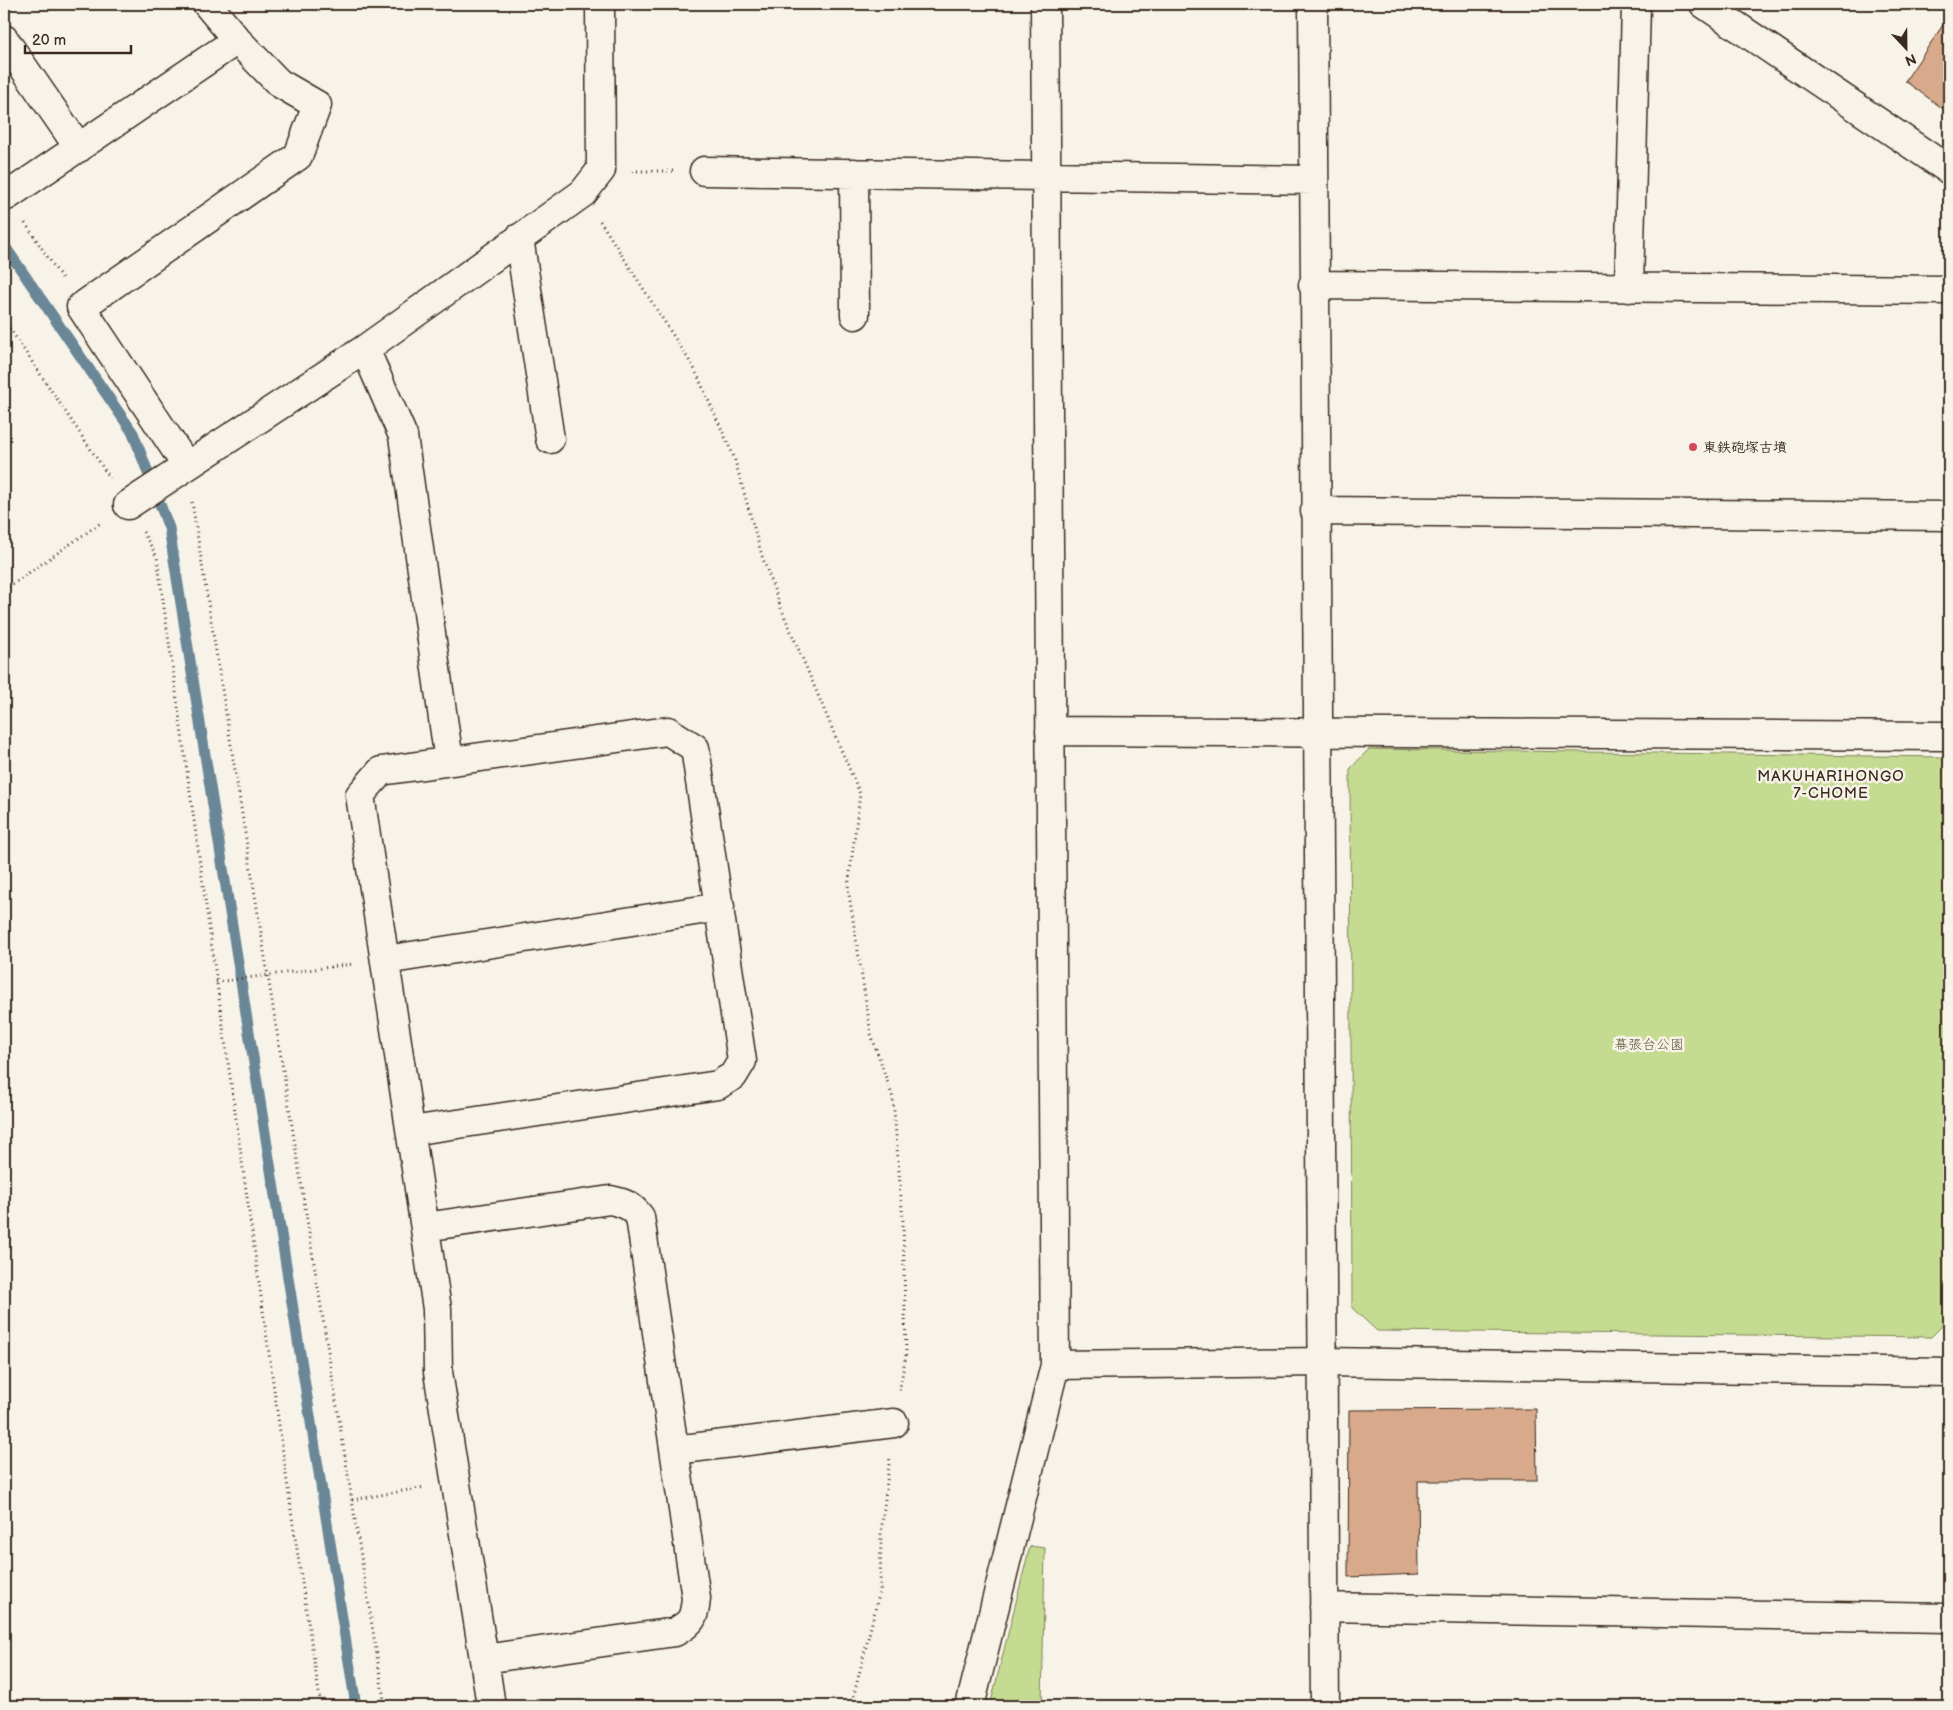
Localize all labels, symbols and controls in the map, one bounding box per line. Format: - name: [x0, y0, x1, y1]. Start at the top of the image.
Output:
- scale bar: [25, 22, 131, 54]
- north arrow: [1880, 22, 1930, 72]
- text: 20 m: [32, 31, 66, 50]
- text: N: [1903, 50, 1919, 69]
- place label: 東鉄砲塚古墳: [1703, 439, 1787, 456]
- marker: 東鉄砲塚古墳: [1687, 441, 1699, 453]
- district label: MAKUHARIHONGO 7-CHOME: [1757, 767, 1905, 803]
- park label: 幕張台公園: [1614, 1036, 1684, 1053]

